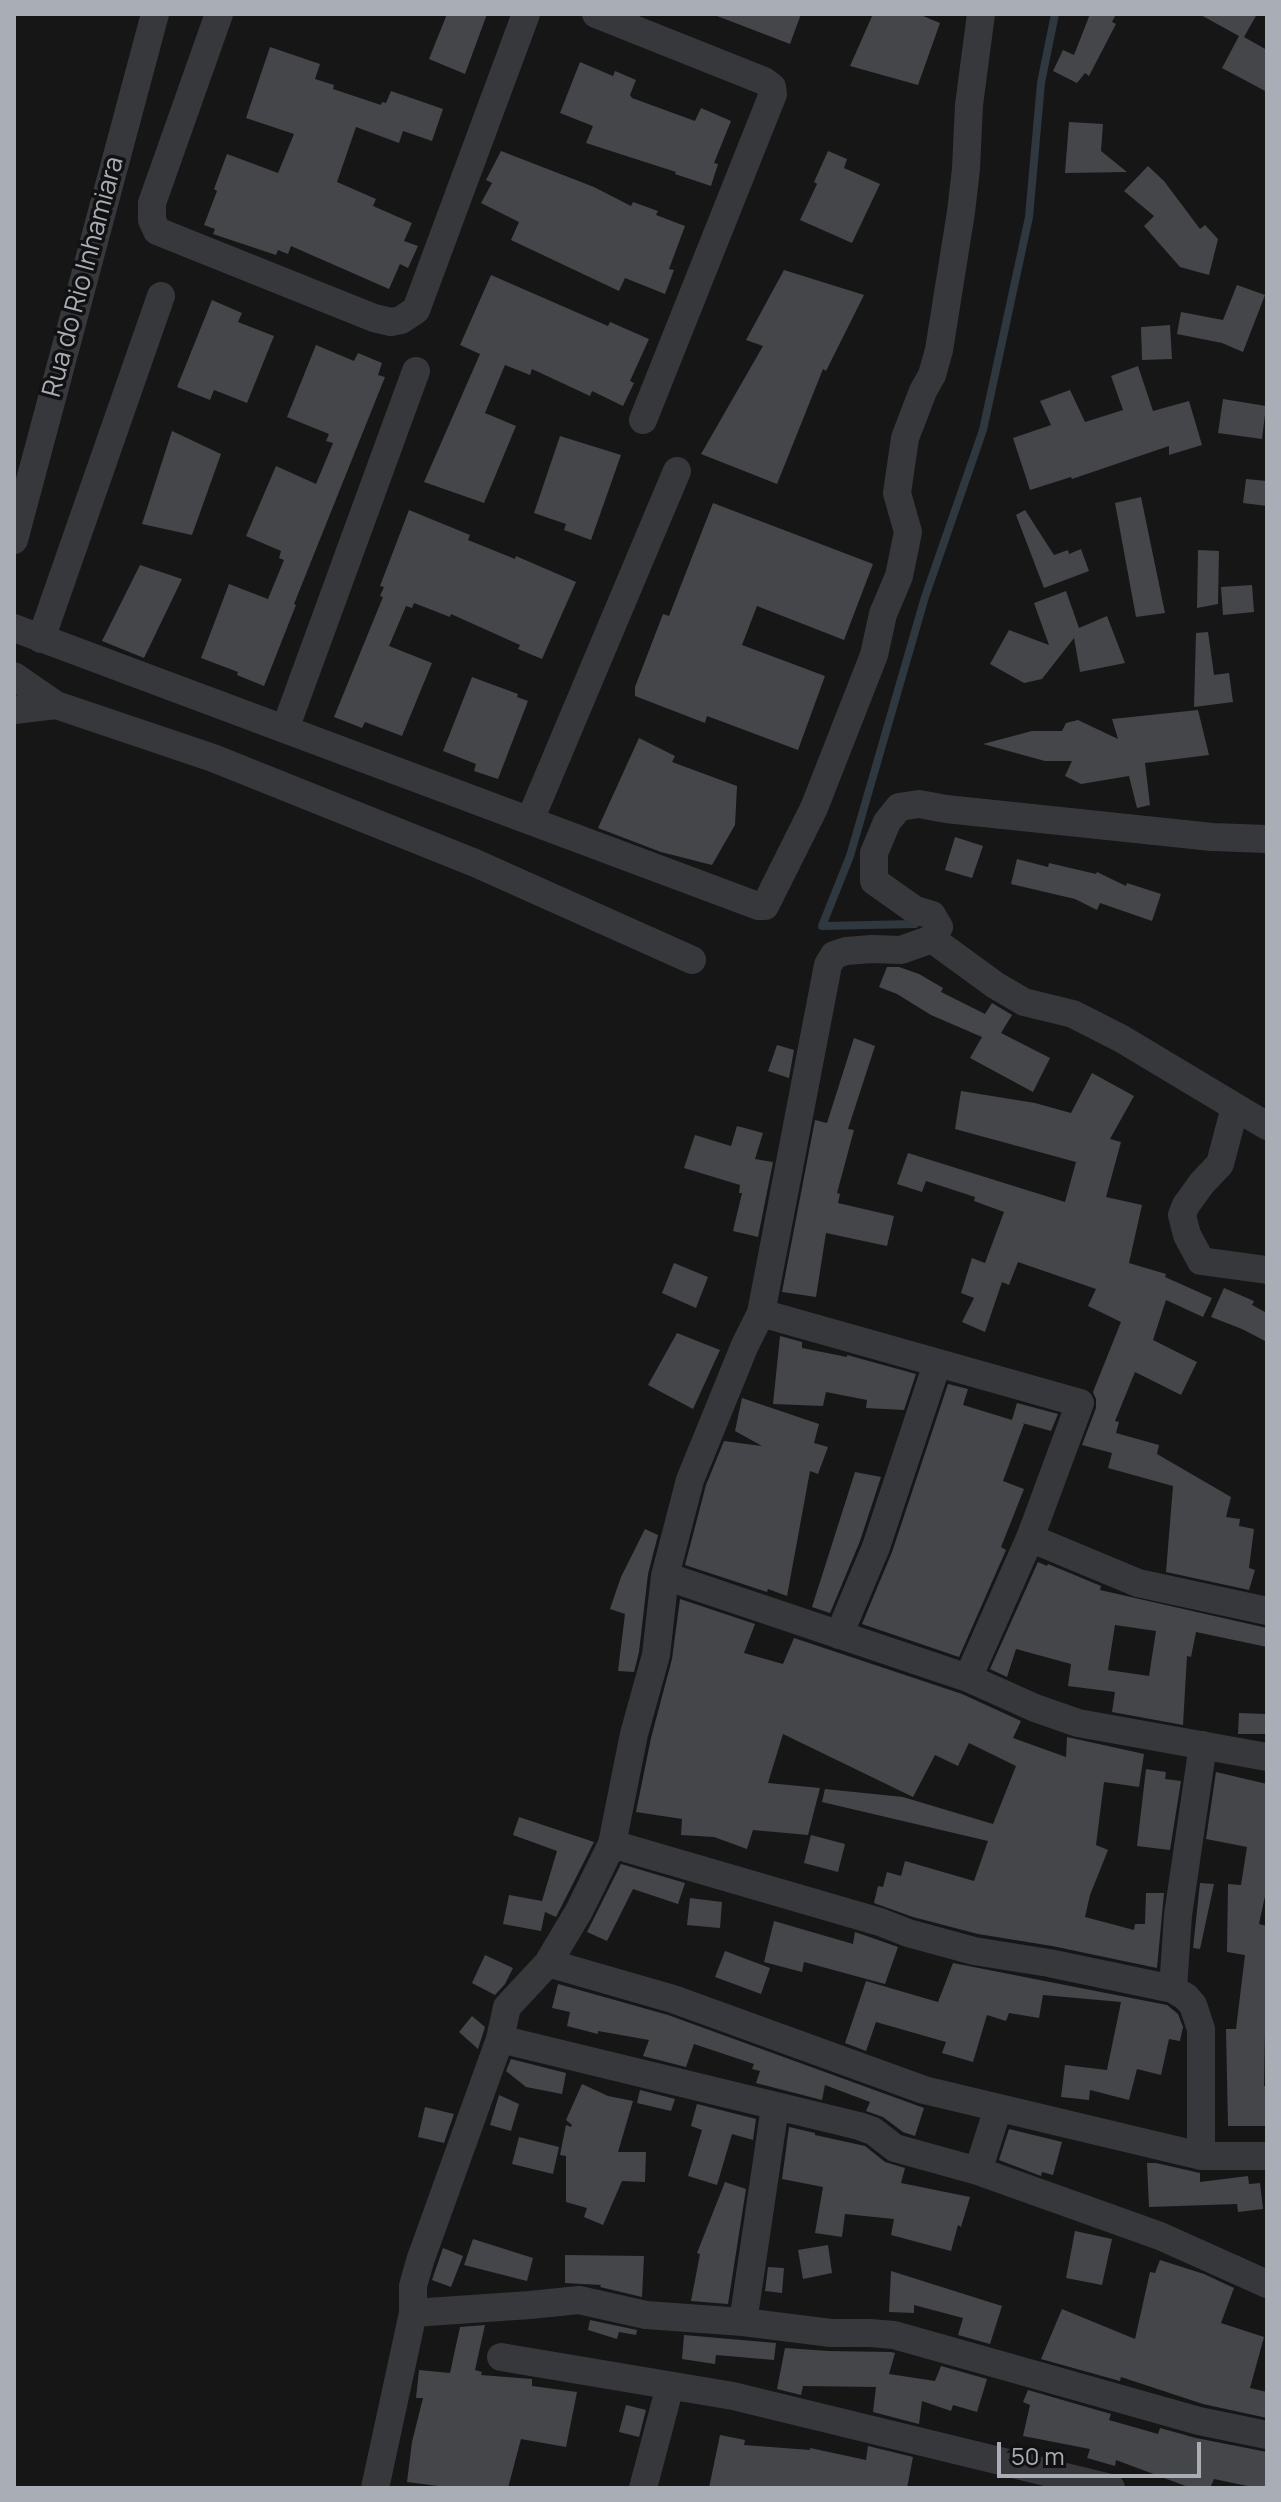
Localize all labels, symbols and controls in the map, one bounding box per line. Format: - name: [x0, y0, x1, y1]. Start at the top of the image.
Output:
- street label: Rua do Rio Inhamiara: [37, 153, 131, 401]
- scale bar: [1001, 2426, 1205, 2476]
- text: 50 m: [1011, 2439, 1065, 2472]

